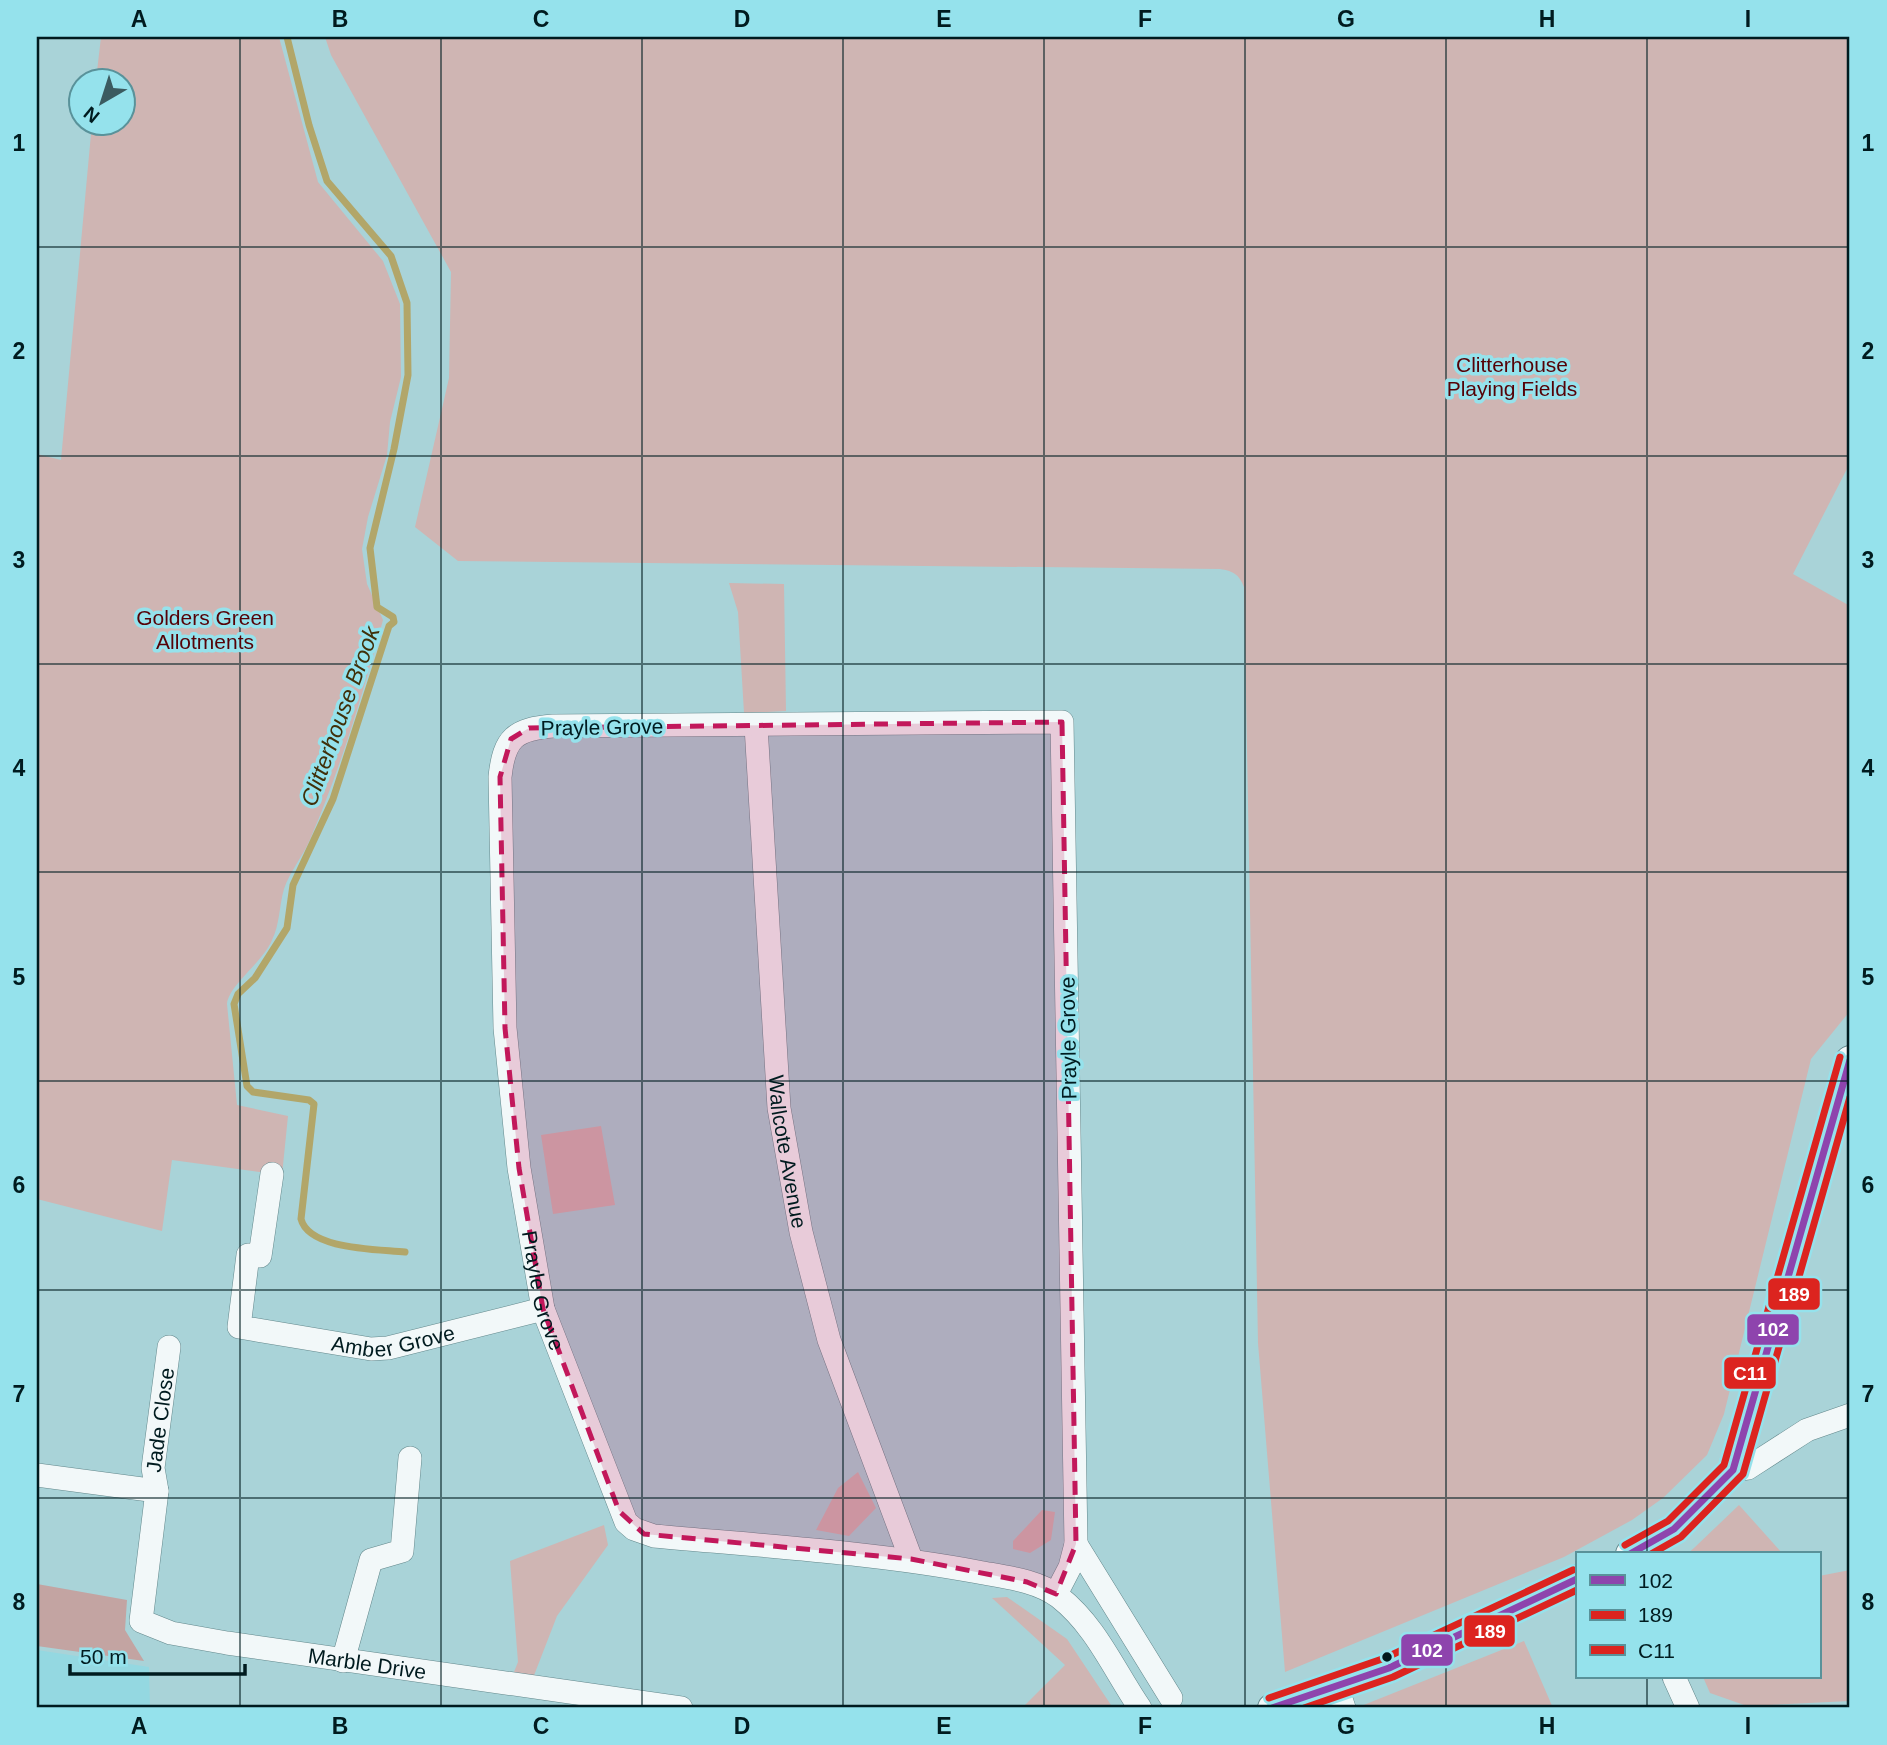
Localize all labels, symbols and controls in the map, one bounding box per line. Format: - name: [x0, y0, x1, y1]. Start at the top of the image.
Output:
- text: A: [131, 6, 147, 32]
- text: B: [332, 6, 348, 32]
- text: C: [533, 6, 549, 32]
- text: D: [734, 6, 750, 32]
- text: E: [936, 6, 952, 32]
- text: F: [1138, 6, 1152, 32]
- text: G: [1337, 6, 1355, 32]
- text: H: [1539, 6, 1555, 32]
- text: I: [1745, 6, 1751, 32]
- north arrow: [66, 66, 136, 136]
- text: N: [80, 102, 104, 127]
- text: 1: [13, 130, 26, 156]
- text: 1: [1862, 130, 1875, 156]
- text: 2: [13, 338, 25, 364]
- text: 2: [1862, 338, 1874, 364]
- park label: Clitterhouse Playing Fields: [1447, 353, 1577, 400]
- text: 3: [13, 547, 25, 573]
- text: 3: [1862, 547, 1874, 573]
- park label: Golders Green Allotments: [136, 606, 274, 653]
- water label: Clitterhouse Brook: [295, 621, 385, 809]
- street label: Prayle Grove: [541, 714, 663, 740]
- text: 4: [13, 755, 26, 781]
- text: 4: [1862, 755, 1875, 781]
- text: 5: [13, 964, 26, 990]
- text: 5: [1862, 964, 1875, 990]
- street label: Prayle Grove: [1055, 977, 1081, 1099]
- street label: Wallcote Avenue: [766, 1074, 812, 1230]
- text: 6: [13, 1172, 25, 1198]
- text: 6: [1862, 1172, 1874, 1198]
- street label: Prayle Grove: [518, 1229, 569, 1354]
- line badge: 189: [1767, 1277, 1821, 1311]
- text: 189: [1778, 1284, 1810, 1305]
- line badge: 102: [1746, 1313, 1800, 1346]
- text: 102: [1757, 1319, 1789, 1340]
- street label: Amber Grove: [330, 1320, 457, 1361]
- line badge: C11: [1723, 1356, 1777, 1390]
- text: C11: [1733, 1363, 1767, 1384]
- street label: Jade Close: [141, 1366, 178, 1473]
- text: 7: [13, 1381, 25, 1407]
- text: 7: [1862, 1381, 1874, 1407]
- legend: [1576, 1552, 1820, 1678]
- text: 102: [1638, 1569, 1673, 1592]
- text: 8: [13, 1589, 26, 1615]
- text: 8: [1862, 1589, 1875, 1615]
- text: 189: [1638, 1603, 1673, 1626]
- line badge: 189: [1463, 1614, 1516, 1648]
- text: 189: [1474, 1621, 1506, 1642]
- scale bar: [70, 1633, 245, 1677]
- line badge: 102: [1400, 1633, 1454, 1667]
- text: C11: [1638, 1639, 1675, 1662]
- text: 102: [1411, 1640, 1443, 1661]
- street label: Marble Drive: [307, 1643, 428, 1683]
- text: 50 m: [80, 1645, 127, 1668]
- unlabelled marker: [1380, 1650, 1394, 1664]
- text: A: [131, 1713, 147, 1739]
- text: B: [332, 1713, 348, 1739]
- text: C: [533, 1713, 549, 1739]
- text: D: [734, 1713, 750, 1739]
- text: E: [936, 1713, 952, 1739]
- text: F: [1138, 1713, 1152, 1739]
- text: G: [1337, 1713, 1355, 1739]
- text: H: [1539, 1713, 1555, 1739]
- text: I: [1745, 1713, 1751, 1739]

